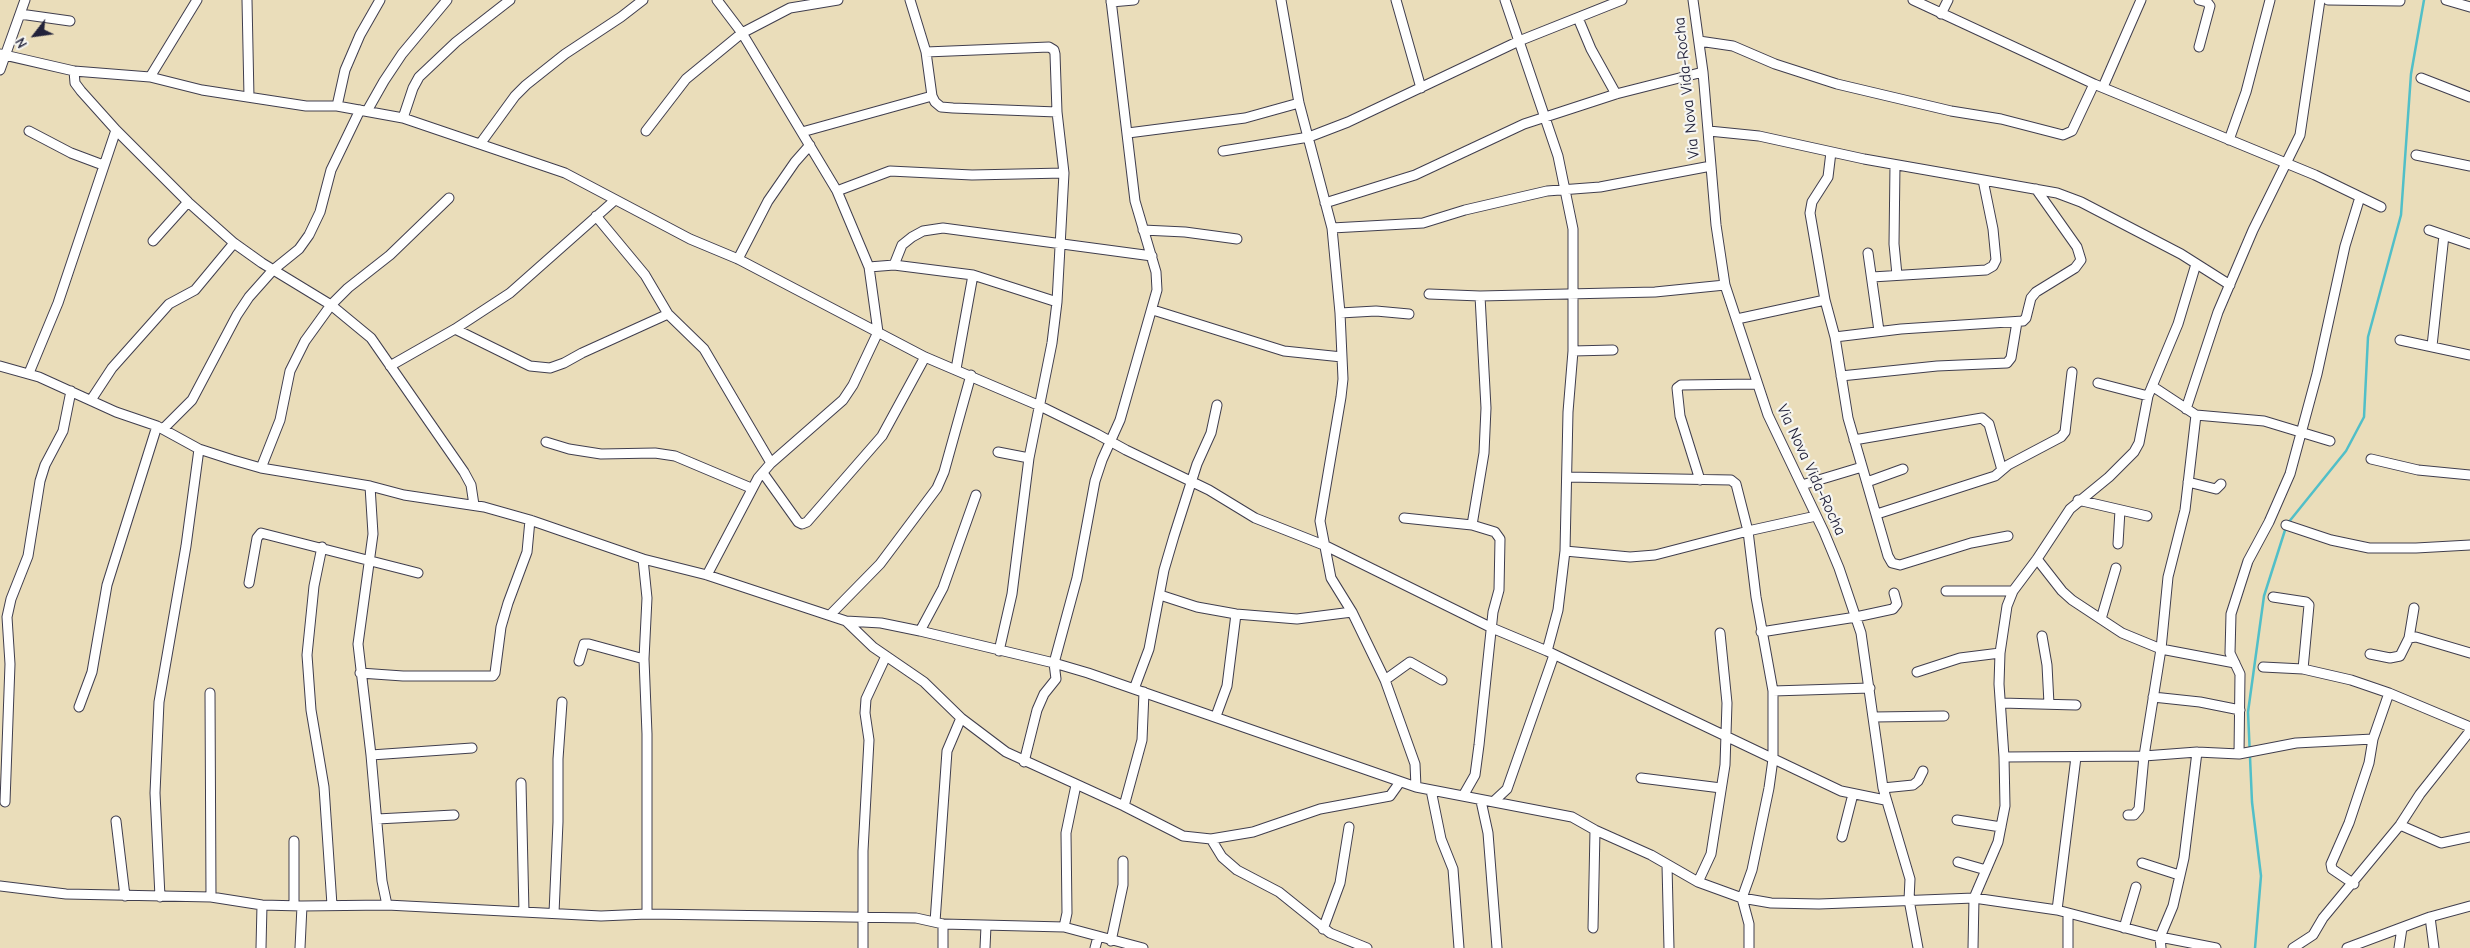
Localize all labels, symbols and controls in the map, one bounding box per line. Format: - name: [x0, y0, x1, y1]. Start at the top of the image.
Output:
- north arrow: [10, 10, 60, 60]
- street label: Via Nova Vida-Rocha: [1670, 16, 1704, 160]
- text: N: [12, 35, 31, 51]
- street label: Via Nova Vida-Rocha: [1772, 401, 1850, 539]

